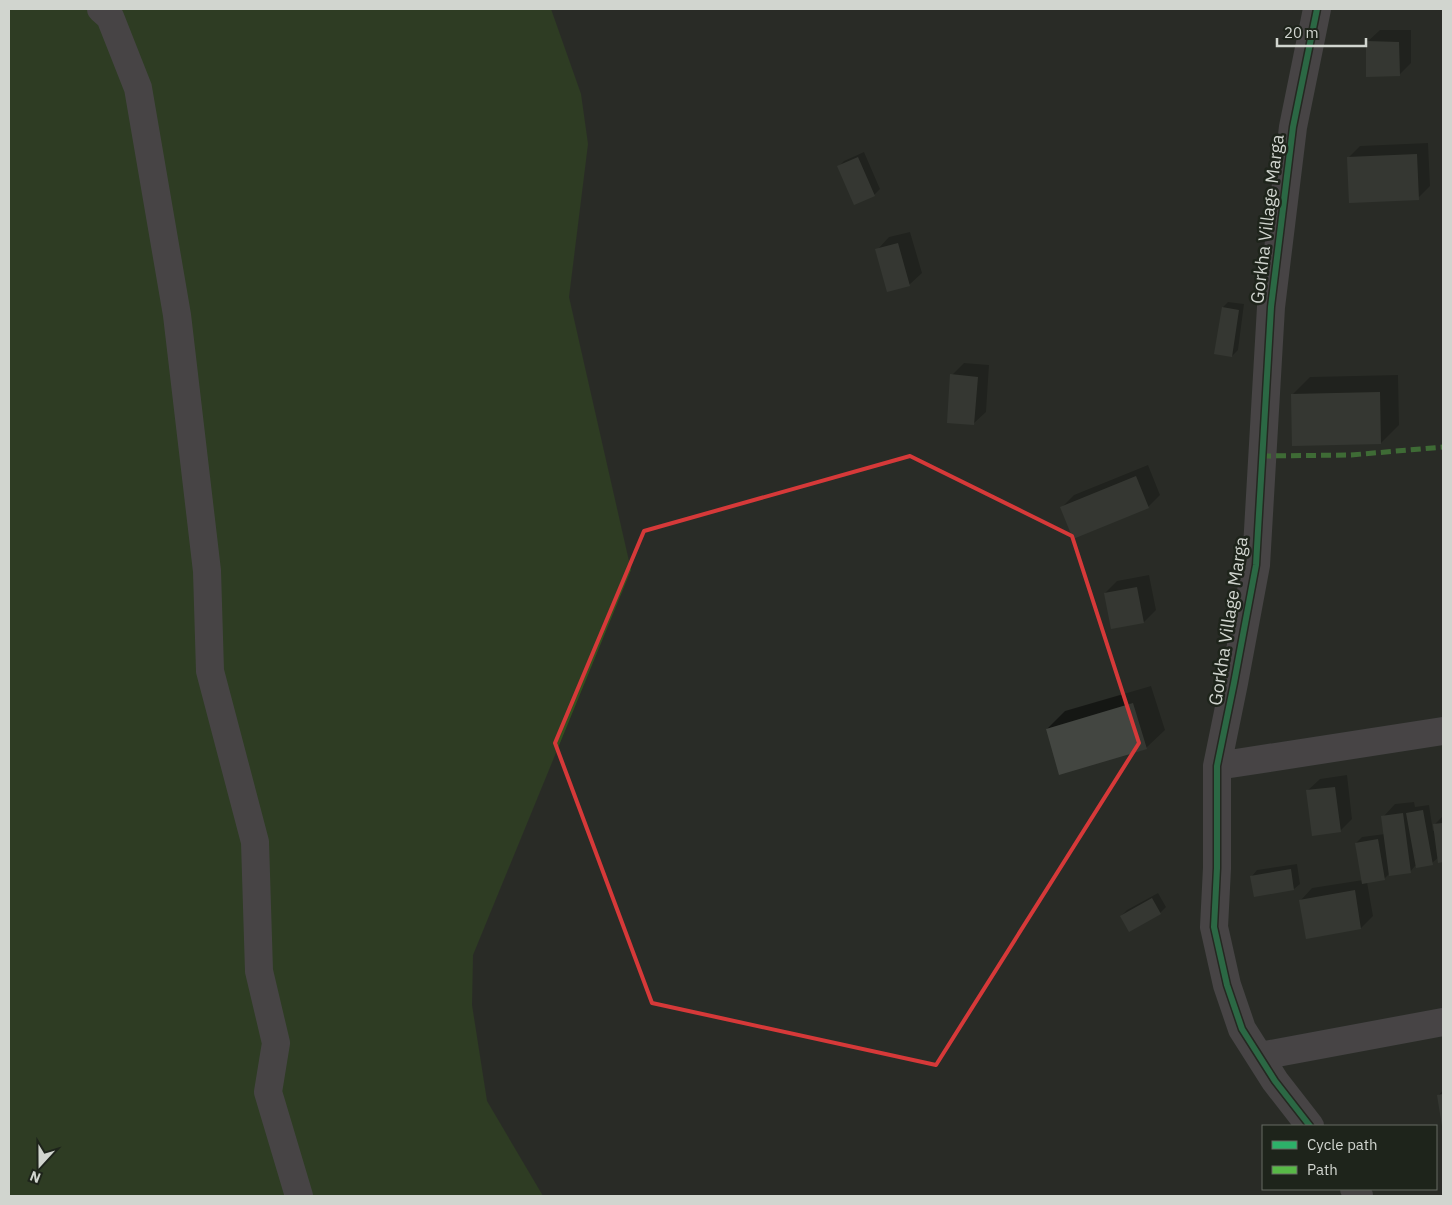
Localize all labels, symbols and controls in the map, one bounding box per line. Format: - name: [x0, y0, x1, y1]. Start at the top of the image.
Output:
- scale bar: [1277, 15, 1366, 47]
- text: 20 m: [1284, 23, 1319, 42]
- street label: Gorkha Village Marga: [1245, 133, 1289, 305]
- street label: Gorkha Village Marga: [1203, 535, 1253, 707]
- legend: [1262, 1125, 1437, 1190]
- text: Cycle path: [1307, 1135, 1378, 1154]
- north arrow: [15, 1140, 65, 1190]
- text: Path: [1307, 1160, 1338, 1179]
- text: N: [27, 1167, 43, 1187]

